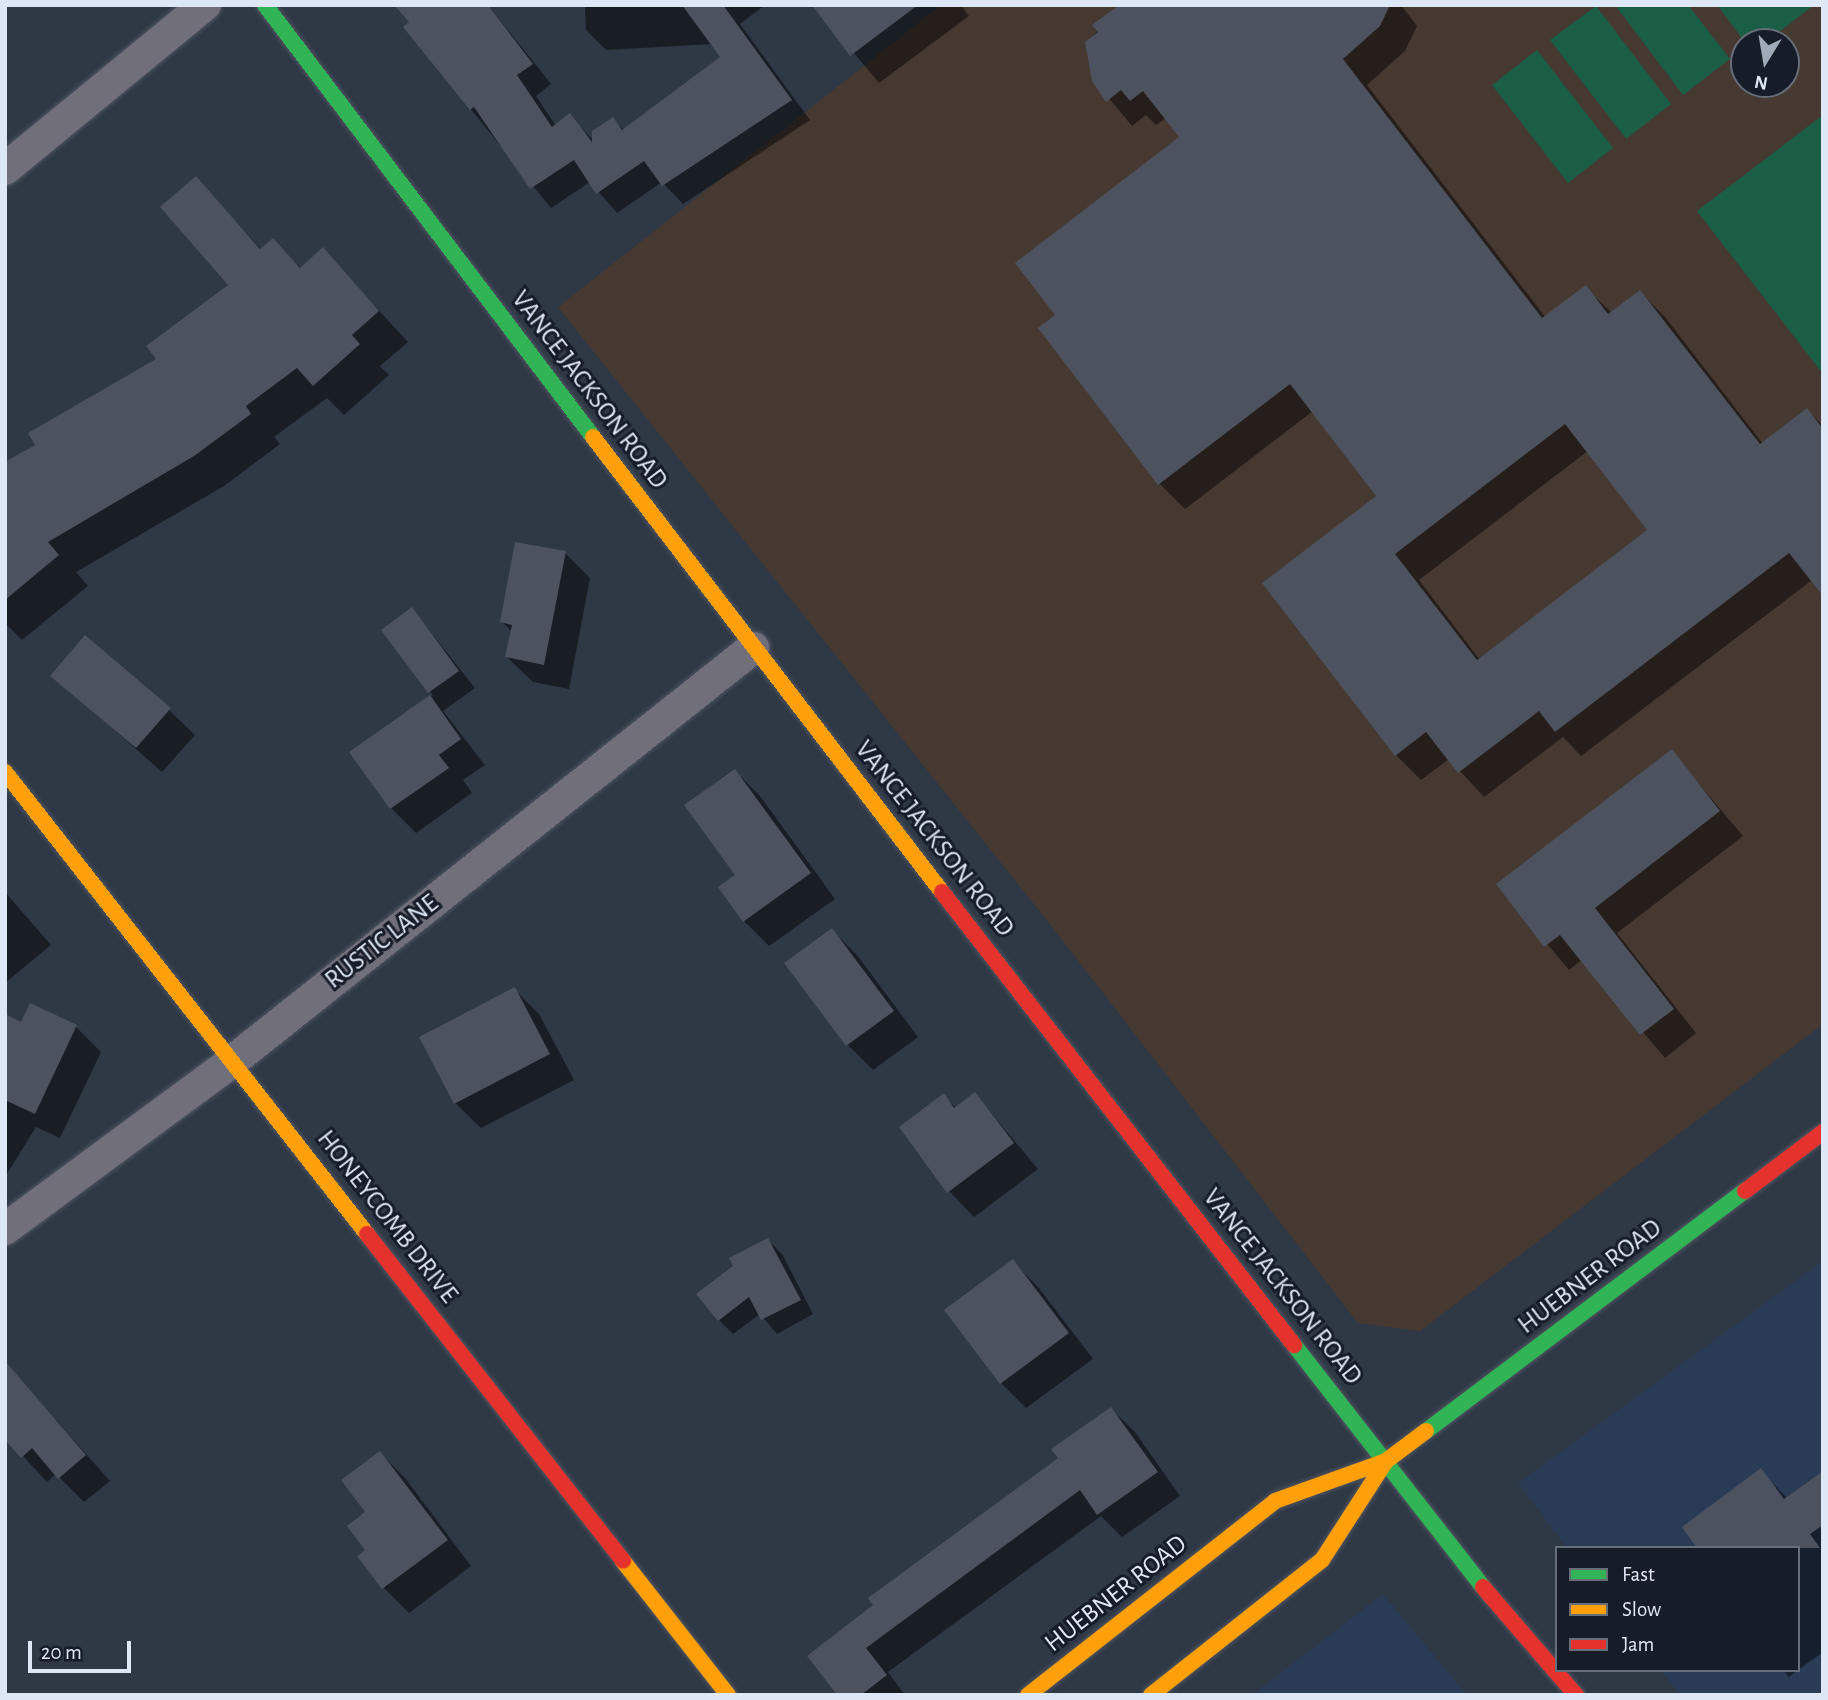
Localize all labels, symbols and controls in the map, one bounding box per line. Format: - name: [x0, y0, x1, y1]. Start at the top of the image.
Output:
- north arrow: [1730, 28, 1800, 98]
- text: N: [1753, 72, 1770, 93]
- street label: VANCE JACKSON ROAD: [504, 285, 674, 495]
- street label: VANCE JACKSON ROAD: [848, 735, 1020, 943]
- street label: RUSTIC LANE: [319, 888, 445, 996]
- street label: HONEYCOMB DRIVE: [310, 1124, 464, 1310]
- street label: VANCE JACKSON ROAD: [1196, 1183, 1368, 1391]
- street label: HUEBNER ROAD: [1512, 1213, 1668, 1341]
- street label: HUEBNER ROAD: [1039, 1529, 1193, 1659]
- legend: [1555, 1546, 1800, 1672]
- text: Fast: [1622, 1564, 1655, 1585]
- text: Slow: [1622, 1599, 1661, 1620]
- scale bar: [32, 1626, 135, 1670]
- text: Jam: [1622, 1634, 1654, 1655]
- text: 20 m: [41, 1642, 82, 1663]

